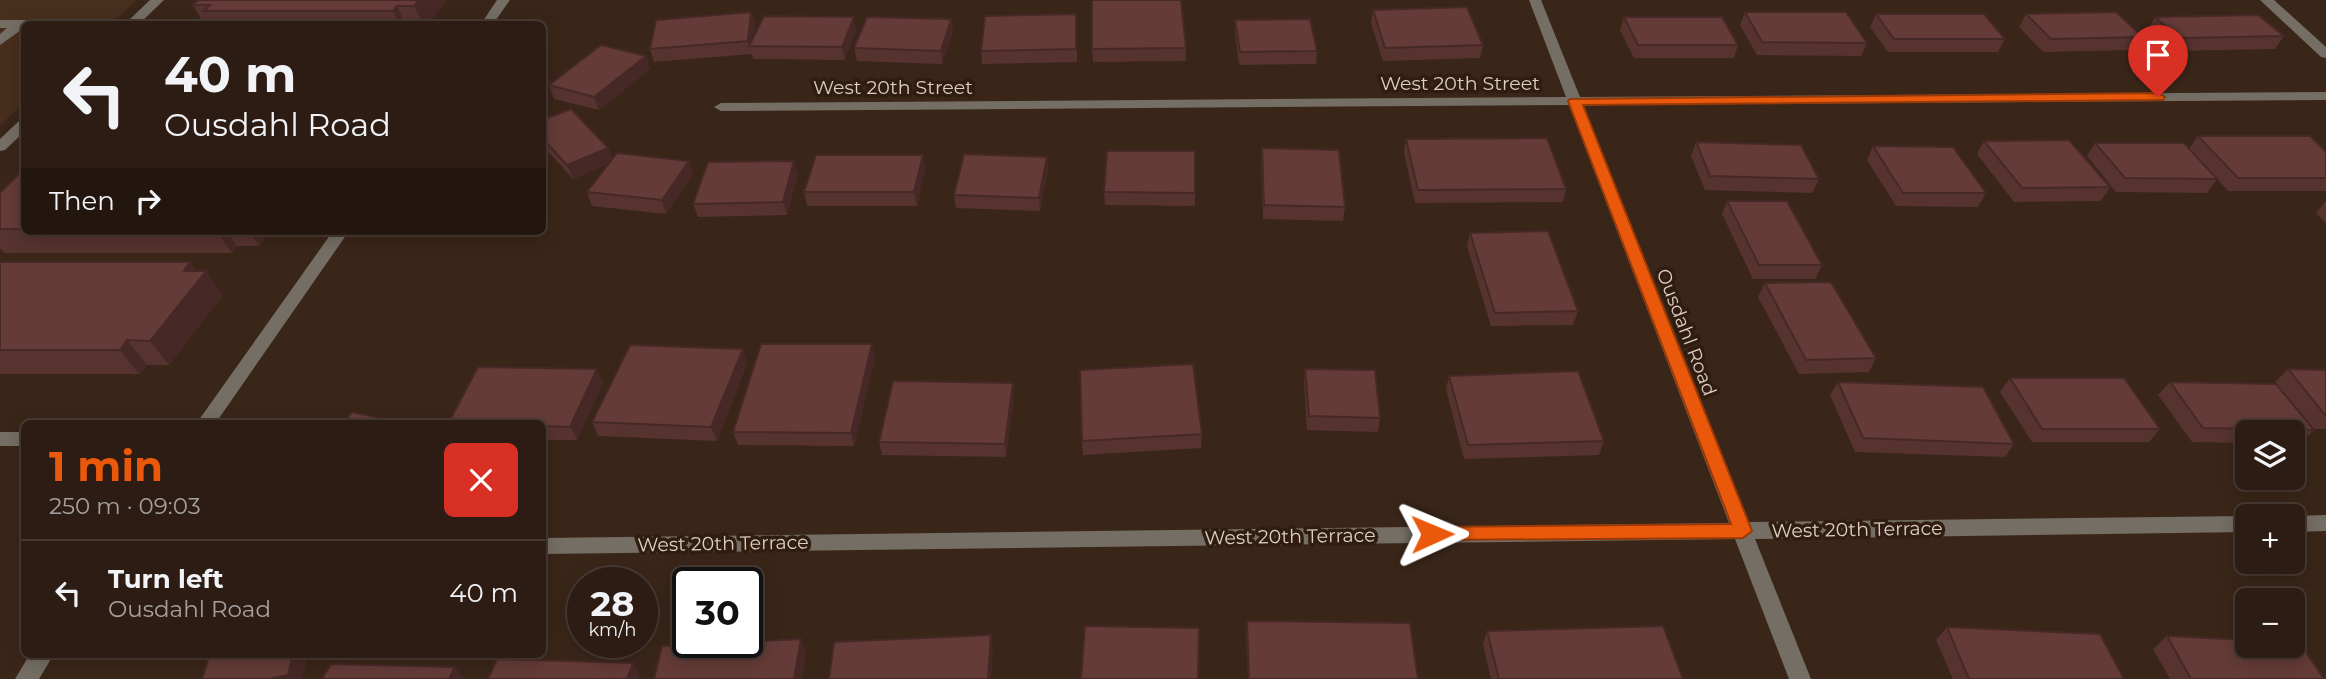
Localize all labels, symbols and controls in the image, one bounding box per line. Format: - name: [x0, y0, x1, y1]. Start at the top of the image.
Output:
- pin: [2128, 25, 2188, 97]
- icon: arrive: [2139, 36, 2177, 74]
- text: 40 m: [164, 45, 296, 104]
- icon: left: [49, 49, 140, 140]
- street label: West 20th Street: [1380, 72, 1540, 95]
- street label: West 20th Street: [813, 76, 973, 99]
- text: Ousdahl Road: [164, 105, 391, 144]
- icon: right: [129, 182, 167, 220]
- text: Then: [49, 185, 115, 217]
- street label: Ousdahl Road: [1652, 265, 1721, 399]
- map controls: [2235, 420, 2305, 658]
- button: layers: [2235, 420, 2305, 490]
- text: 1 min: [49, 440, 163, 492]
- button: close: [444, 443, 518, 517]
- text: 250 m · 09:03: [49, 492, 201, 520]
- position arrow: [1395, 497, 1469, 571]
- button: +: [2235, 504, 2305, 574]
- street label: West 20th Terrace: [1771, 517, 1943, 542]
- street label: West 20th Terrace: [1204, 524, 1376, 549]
- street label: West 20th Terrace: [637, 531, 809, 556]
- text: Turn left: [108, 563, 224, 595]
- speed limit sign: 30: [672, 567, 763, 658]
- icon: left: [49, 574, 87, 612]
- text: 40 m: [449, 577, 518, 609]
- text: 28: [591, 582, 634, 625]
- button: −: [2235, 588, 2305, 658]
- text: Ousdahl Road: [108, 595, 271, 623]
- text: km/h: [588, 619, 637, 641]

